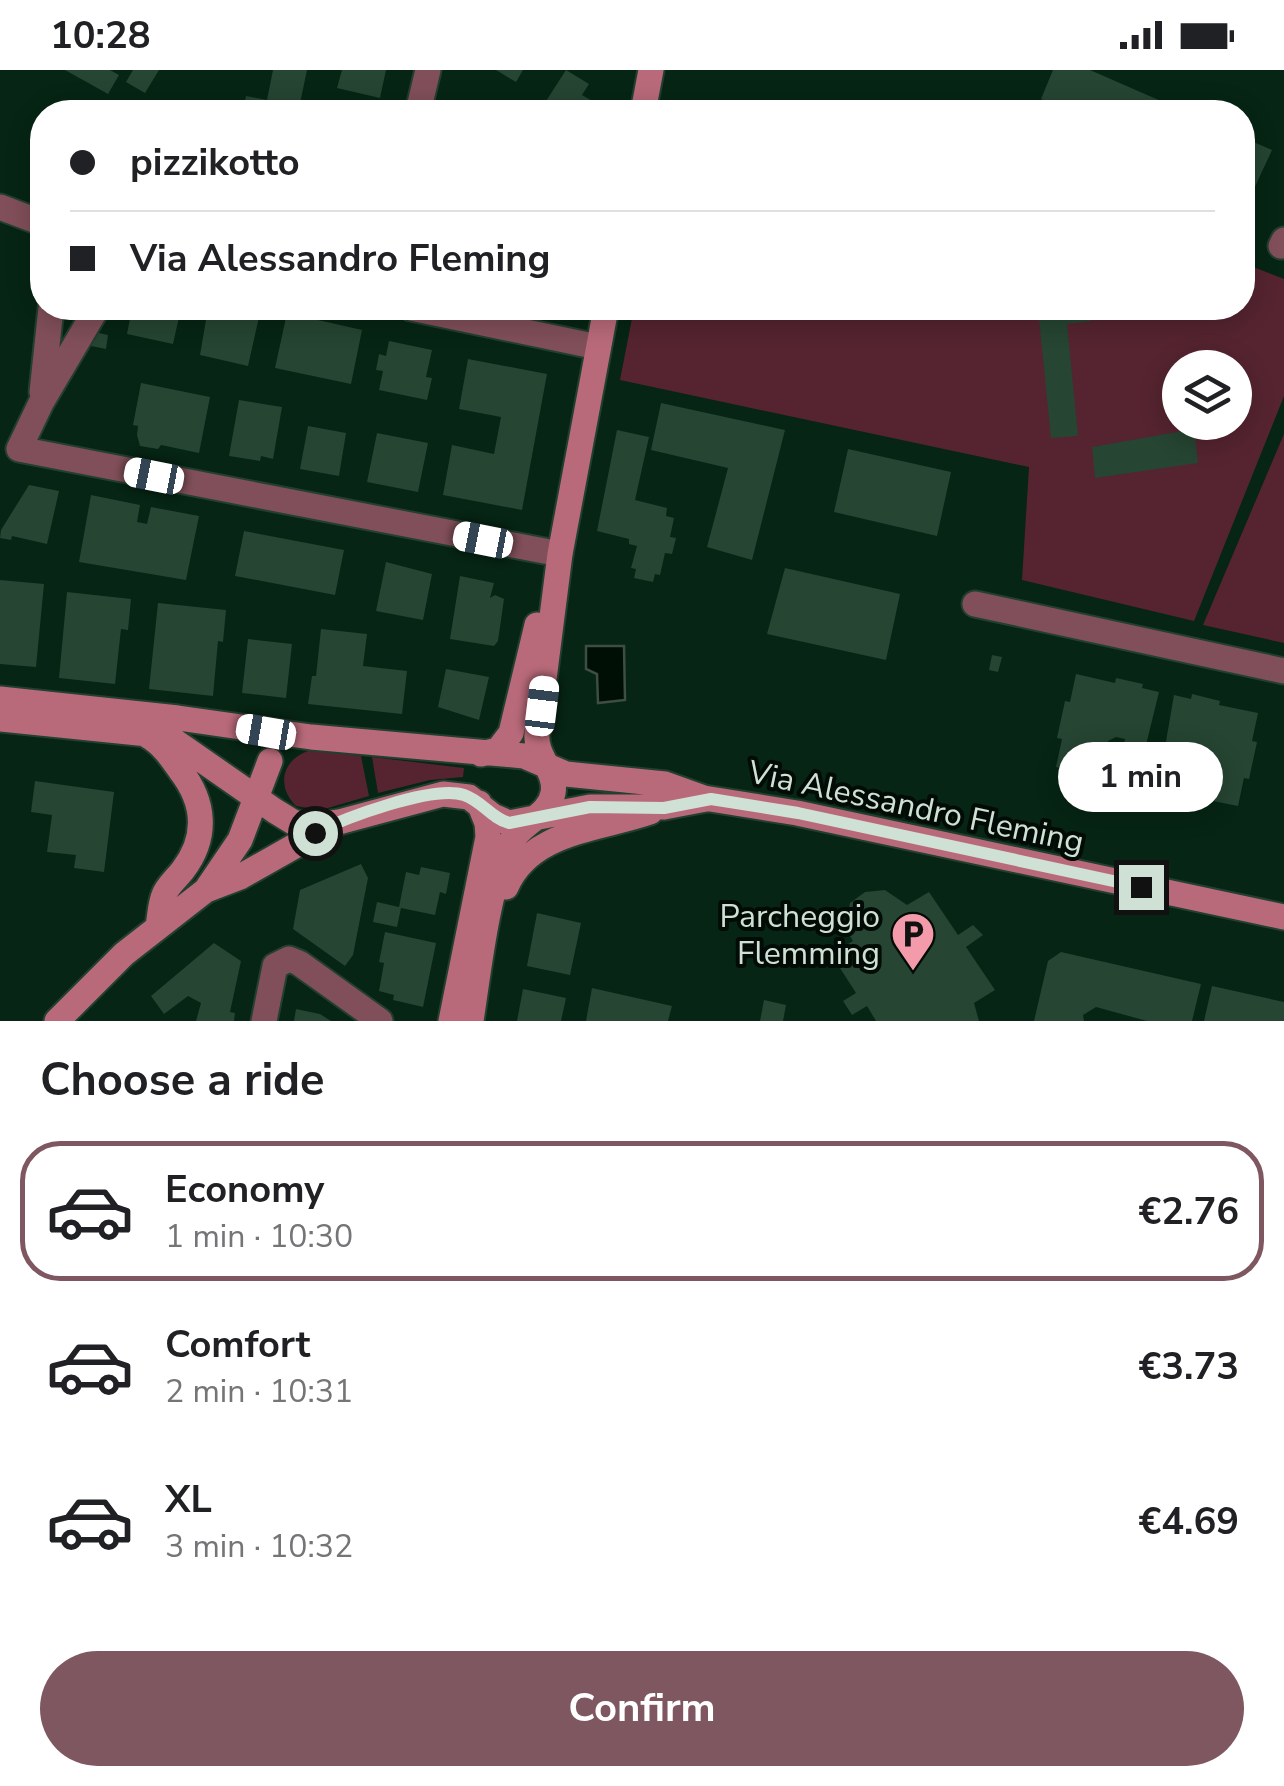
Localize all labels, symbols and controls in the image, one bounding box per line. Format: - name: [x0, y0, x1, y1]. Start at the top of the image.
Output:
- text: 10:28: [50, 10, 151, 61]
- text: pizzikotto: [130, 137, 300, 188]
- text: Via Alessandro Fleming: [130, 233, 550, 284]
- map controls: [1162, 350, 1252, 440]
- button: layers: [1162, 350, 1252, 440]
- car: [122, 456, 186, 496]
- car: [451, 520, 515, 560]
- car: [523, 674, 561, 738]
- car: [234, 712, 298, 752]
- callout: 1 min: [1058, 742, 1224, 812]
- street label: Via Alessandro Fleming: [743, 750, 1088, 864]
- text: 1 min: [1099, 755, 1182, 798]
- route start: [293, 811, 338, 856]
- route end: [1119, 865, 1164, 910]
- place label: Parcheggio Flemming: [720, 895, 880, 975]
- parking icon: Parcheggio Flemming: [890, 911, 936, 972]
- text: Choose a ride: [40, 1050, 325, 1111]
- text: Economy: [165, 1164, 324, 1215]
- icon: car: [45, 1166, 135, 1256]
- text: €2.76: [1138, 1186, 1239, 1237]
- text: 1 min · 10:30: [165, 1215, 353, 1258]
- text: Comfort: [165, 1319, 310, 1370]
- icon: car: [45, 1321, 135, 1411]
- text: €3.73: [1138, 1341, 1239, 1392]
- text: 2 min · 10:31: [165, 1370, 353, 1413]
- text: XL: [165, 1474, 212, 1525]
- icon: car: [45, 1476, 135, 1566]
- text: €4.69: [1138, 1496, 1239, 1547]
- text: 3 min · 10:32: [165, 1525, 353, 1568]
- button: Confirm: [40, 1651, 1244, 1766]

